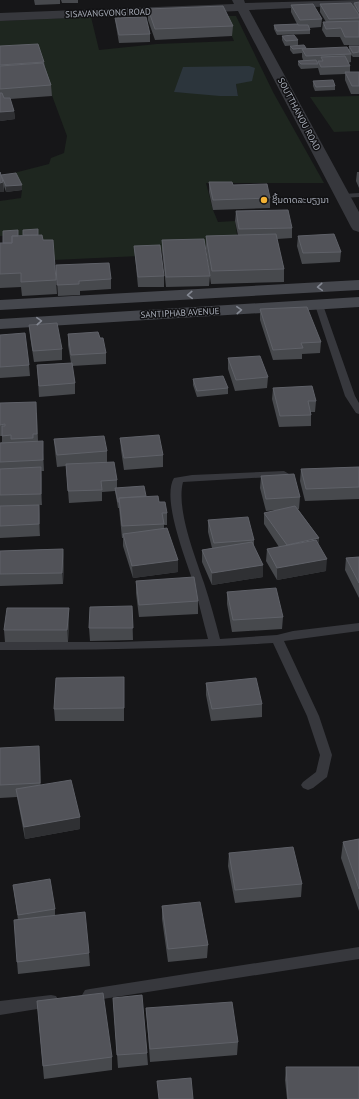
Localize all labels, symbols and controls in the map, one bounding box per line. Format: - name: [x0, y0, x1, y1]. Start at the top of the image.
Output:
- street label: SISAVANGVONG ROAD: [65, 6, 151, 19]
- street label: SOUTTHANOU ROAD: [276, 76, 323, 152]
- place label: ຊີ້ນດາດລະບຽງນາ: [272, 193, 329, 205]
- marker: ຊີ້ນດາດລະບຽງນາ: [259, 195, 269, 205]
- one-way arrow: [317, 283, 323, 292]
- one-way arrow: [187, 291, 193, 300]
- street label: SANTIPHAB AVENUE: [140, 305, 220, 320]
- one-way arrow: [236, 306, 242, 314]
- one-way arrow: [36, 317, 42, 326]

